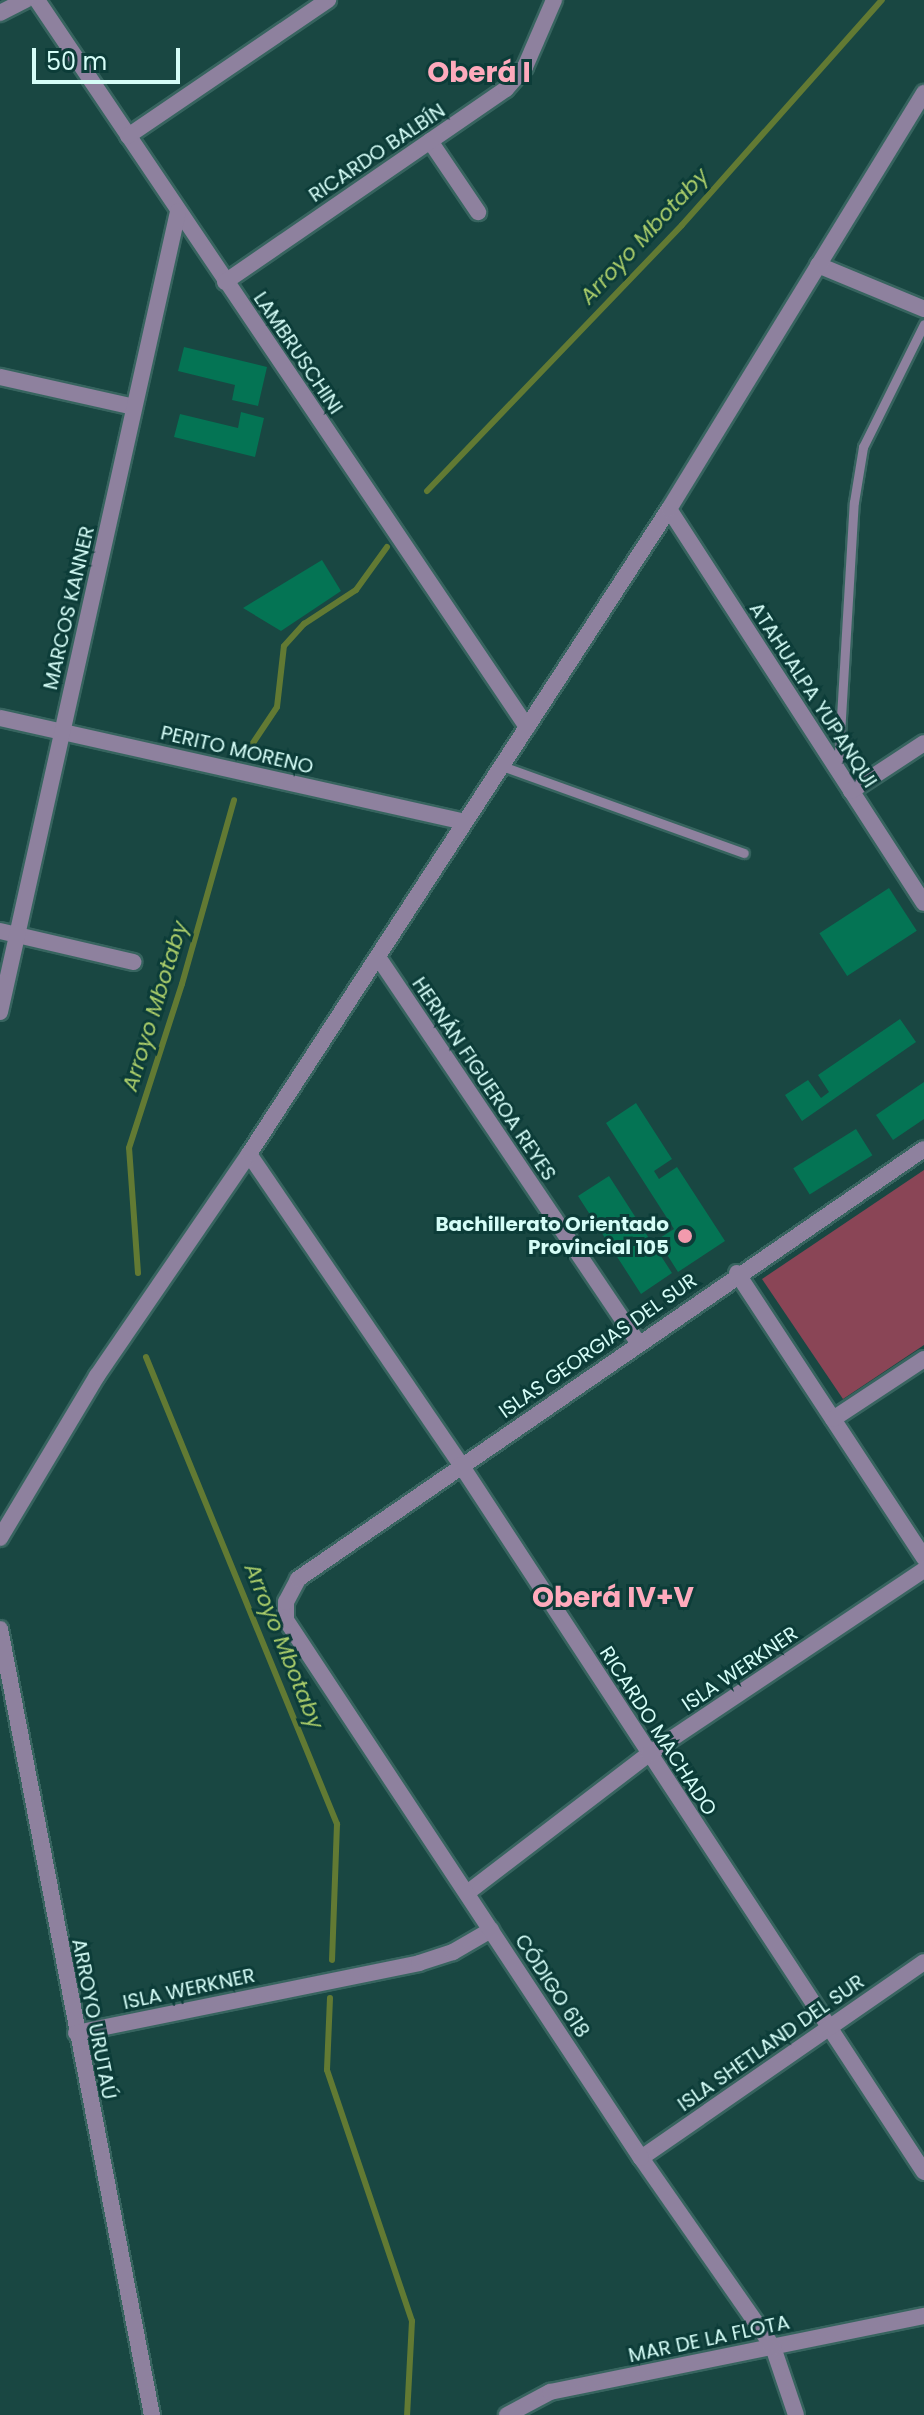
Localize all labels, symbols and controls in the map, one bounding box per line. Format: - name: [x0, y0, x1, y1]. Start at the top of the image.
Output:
- scale bar: [36, 32, 184, 82]
- text: 50 m: [46, 45, 107, 78]
- district label: Oberá I: [427, 56, 531, 90]
- street label: RICARDO BALBÍN: [304, 99, 450, 207]
- water label: Arroyo Mbotaby: [574, 163, 714, 309]
- street label: LAMBRUSCHINI: [248, 287, 348, 419]
- street label: MARCOS KANNER: [39, 524, 99, 692]
- street label: ATAHUALPA YUPANQUI: [744, 598, 882, 792]
- street label: PERITO MORENO: [158, 721, 316, 779]
- water label: Arroyo Mbotaby: [117, 918, 193, 1094]
- street label: HERNÁN FIGUEROA REYES: [407, 973, 561, 1185]
- place label: Bachillerato Orientado Provincial 105: [435, 1212, 669, 1259]
- marker: Bachillerato Orientado Provincial 105: [676, 1227, 694, 1245]
- street label: ISLAS GEORGIAS DEL SUR: [494, 1268, 702, 1424]
- water label: Arroyo Mbotaby: [239, 1559, 329, 1733]
- district label: Oberá IV+V: [532, 1581, 694, 1615]
- street label: ISLA WERKNER: [678, 1621, 802, 1717]
- street label: RICARDO MACHADO: [594, 1642, 722, 1820]
- street label: CÓDIGO 618: [510, 1930, 594, 2042]
- street label: ARROYO URUTAÚ: [67, 1937, 121, 2101]
- street label: ISLA WERKNER: [121, 1963, 257, 2015]
- street label: ISLA SHETLAND DEL SUR: [673, 1969, 869, 2117]
- street label: MAR DE LA FLOTA: [626, 2310, 792, 2368]

